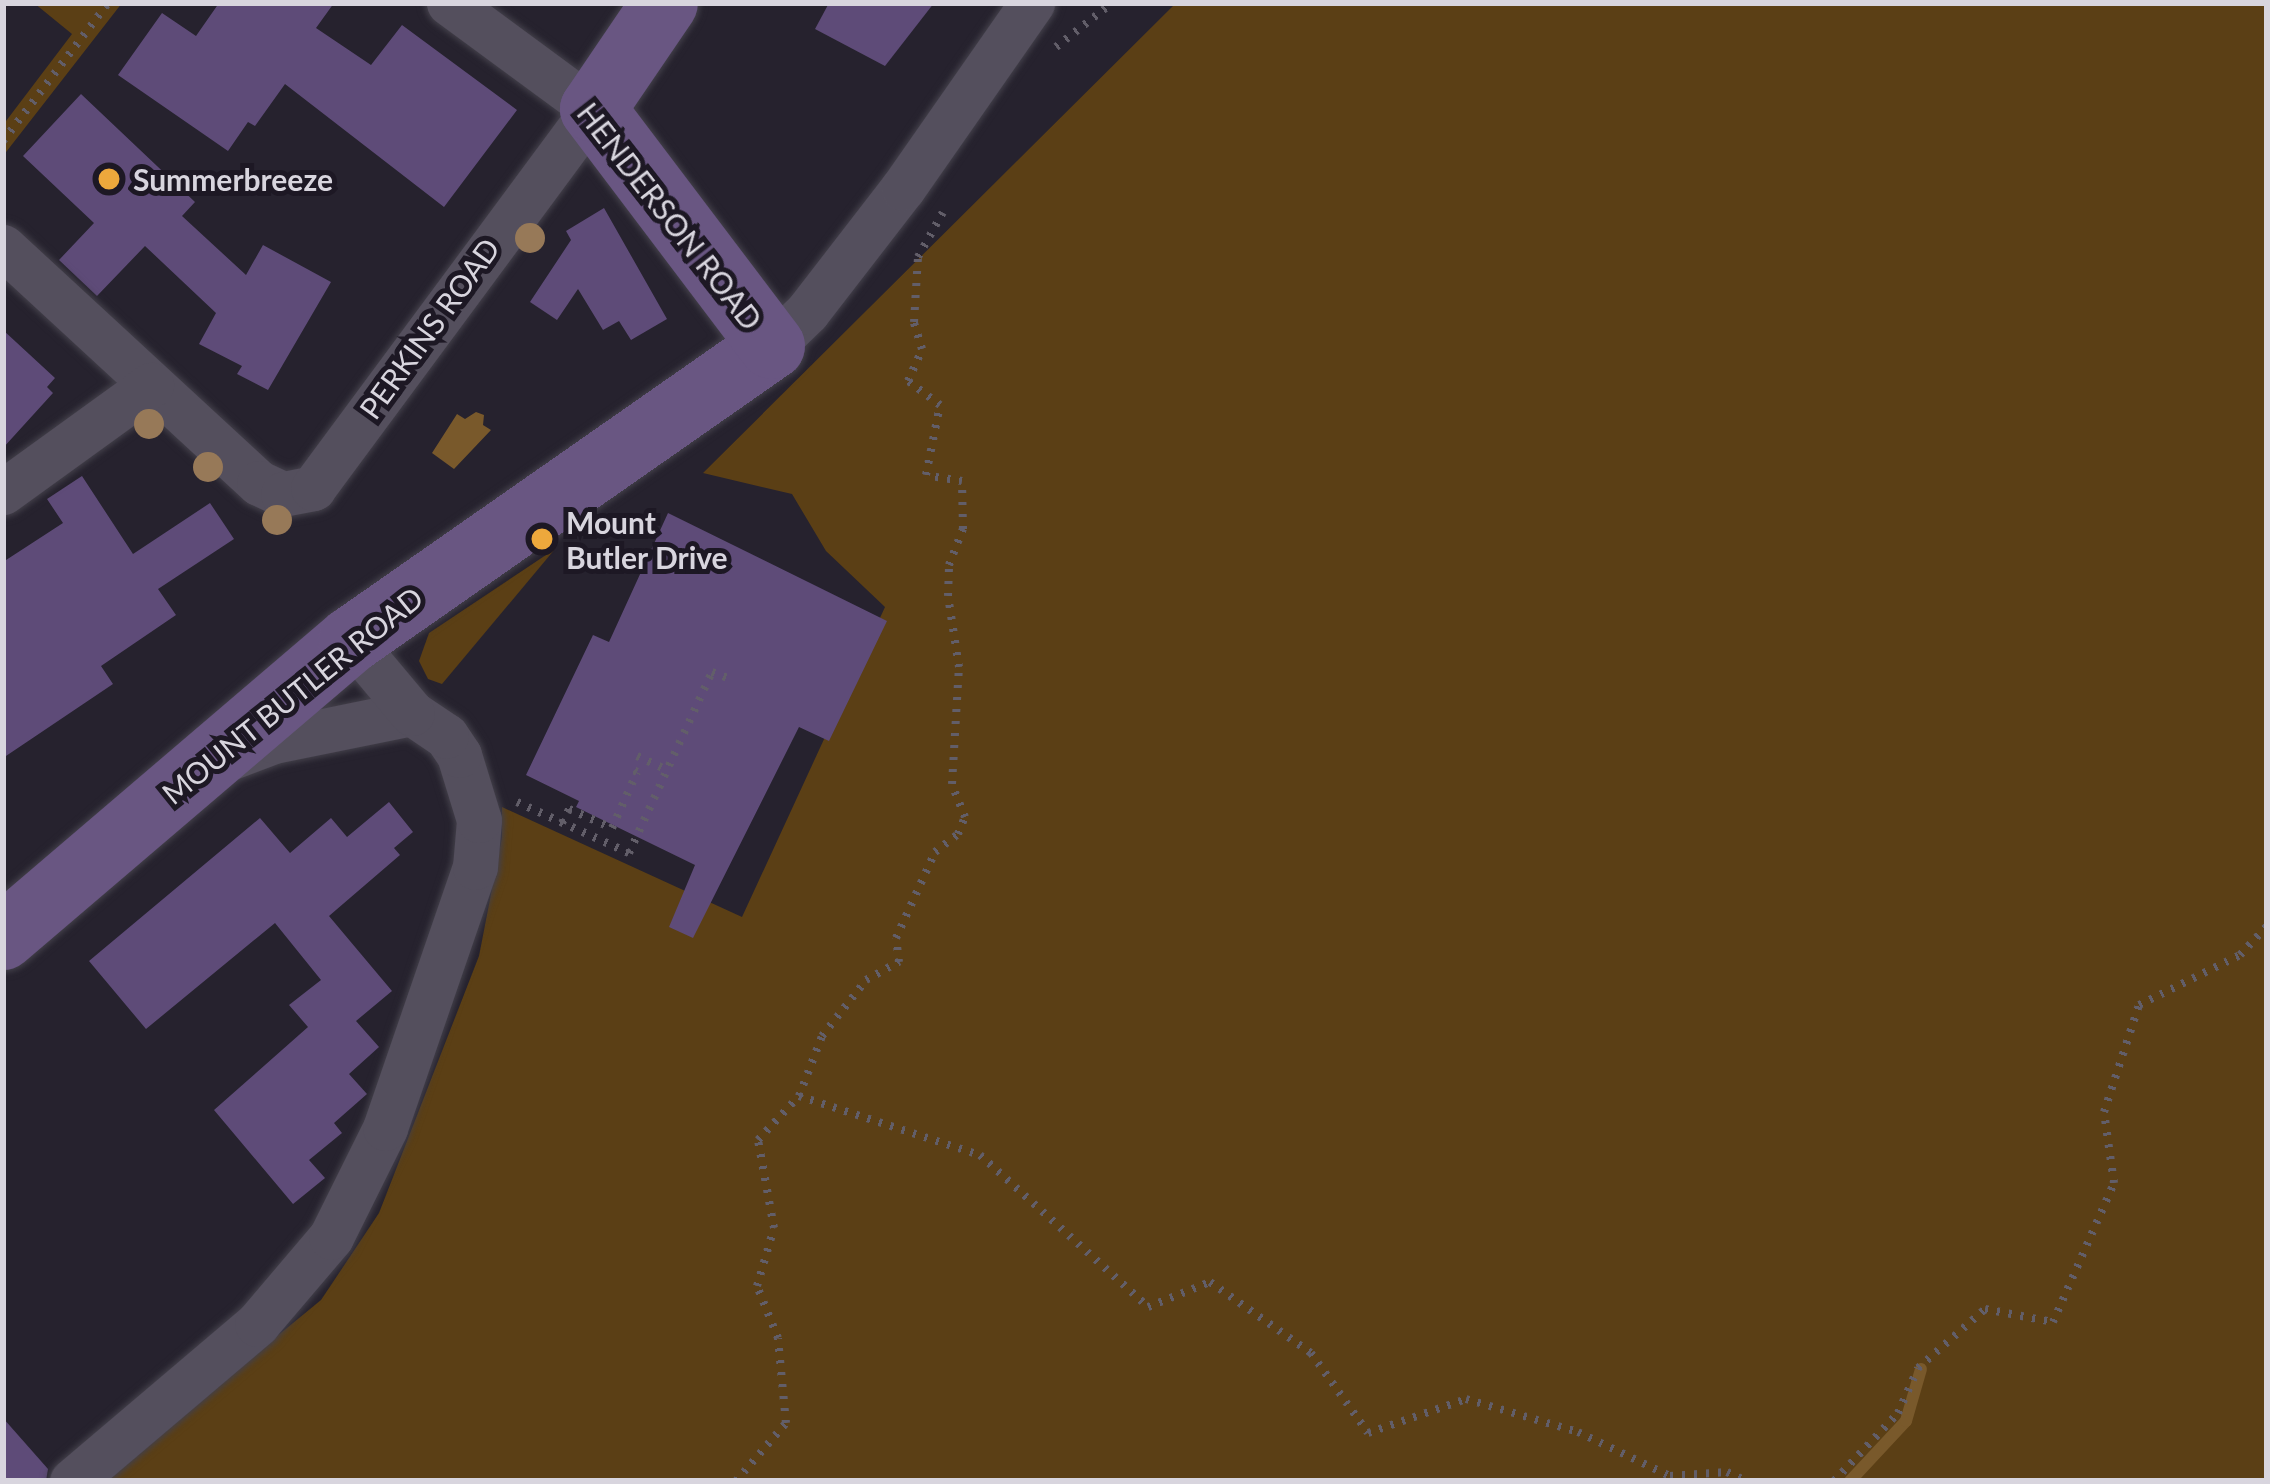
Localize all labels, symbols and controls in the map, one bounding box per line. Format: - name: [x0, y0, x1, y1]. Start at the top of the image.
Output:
- street label: HENDERSON ROAD: [570, 95, 770, 337]
- place label: Summerbreeze: [133, 161, 333, 197]
- marker: Summerbreeze: [96, 166, 122, 192]
- street label: PERKINS ROAD: [351, 231, 507, 425]
- place label: Mount Butler Drive: [566, 504, 728, 574]
- marker: Mount Butler Drive: [529, 526, 555, 552]
- street label: MOUNT BUTLER ROAD: [154, 579, 430, 811]

